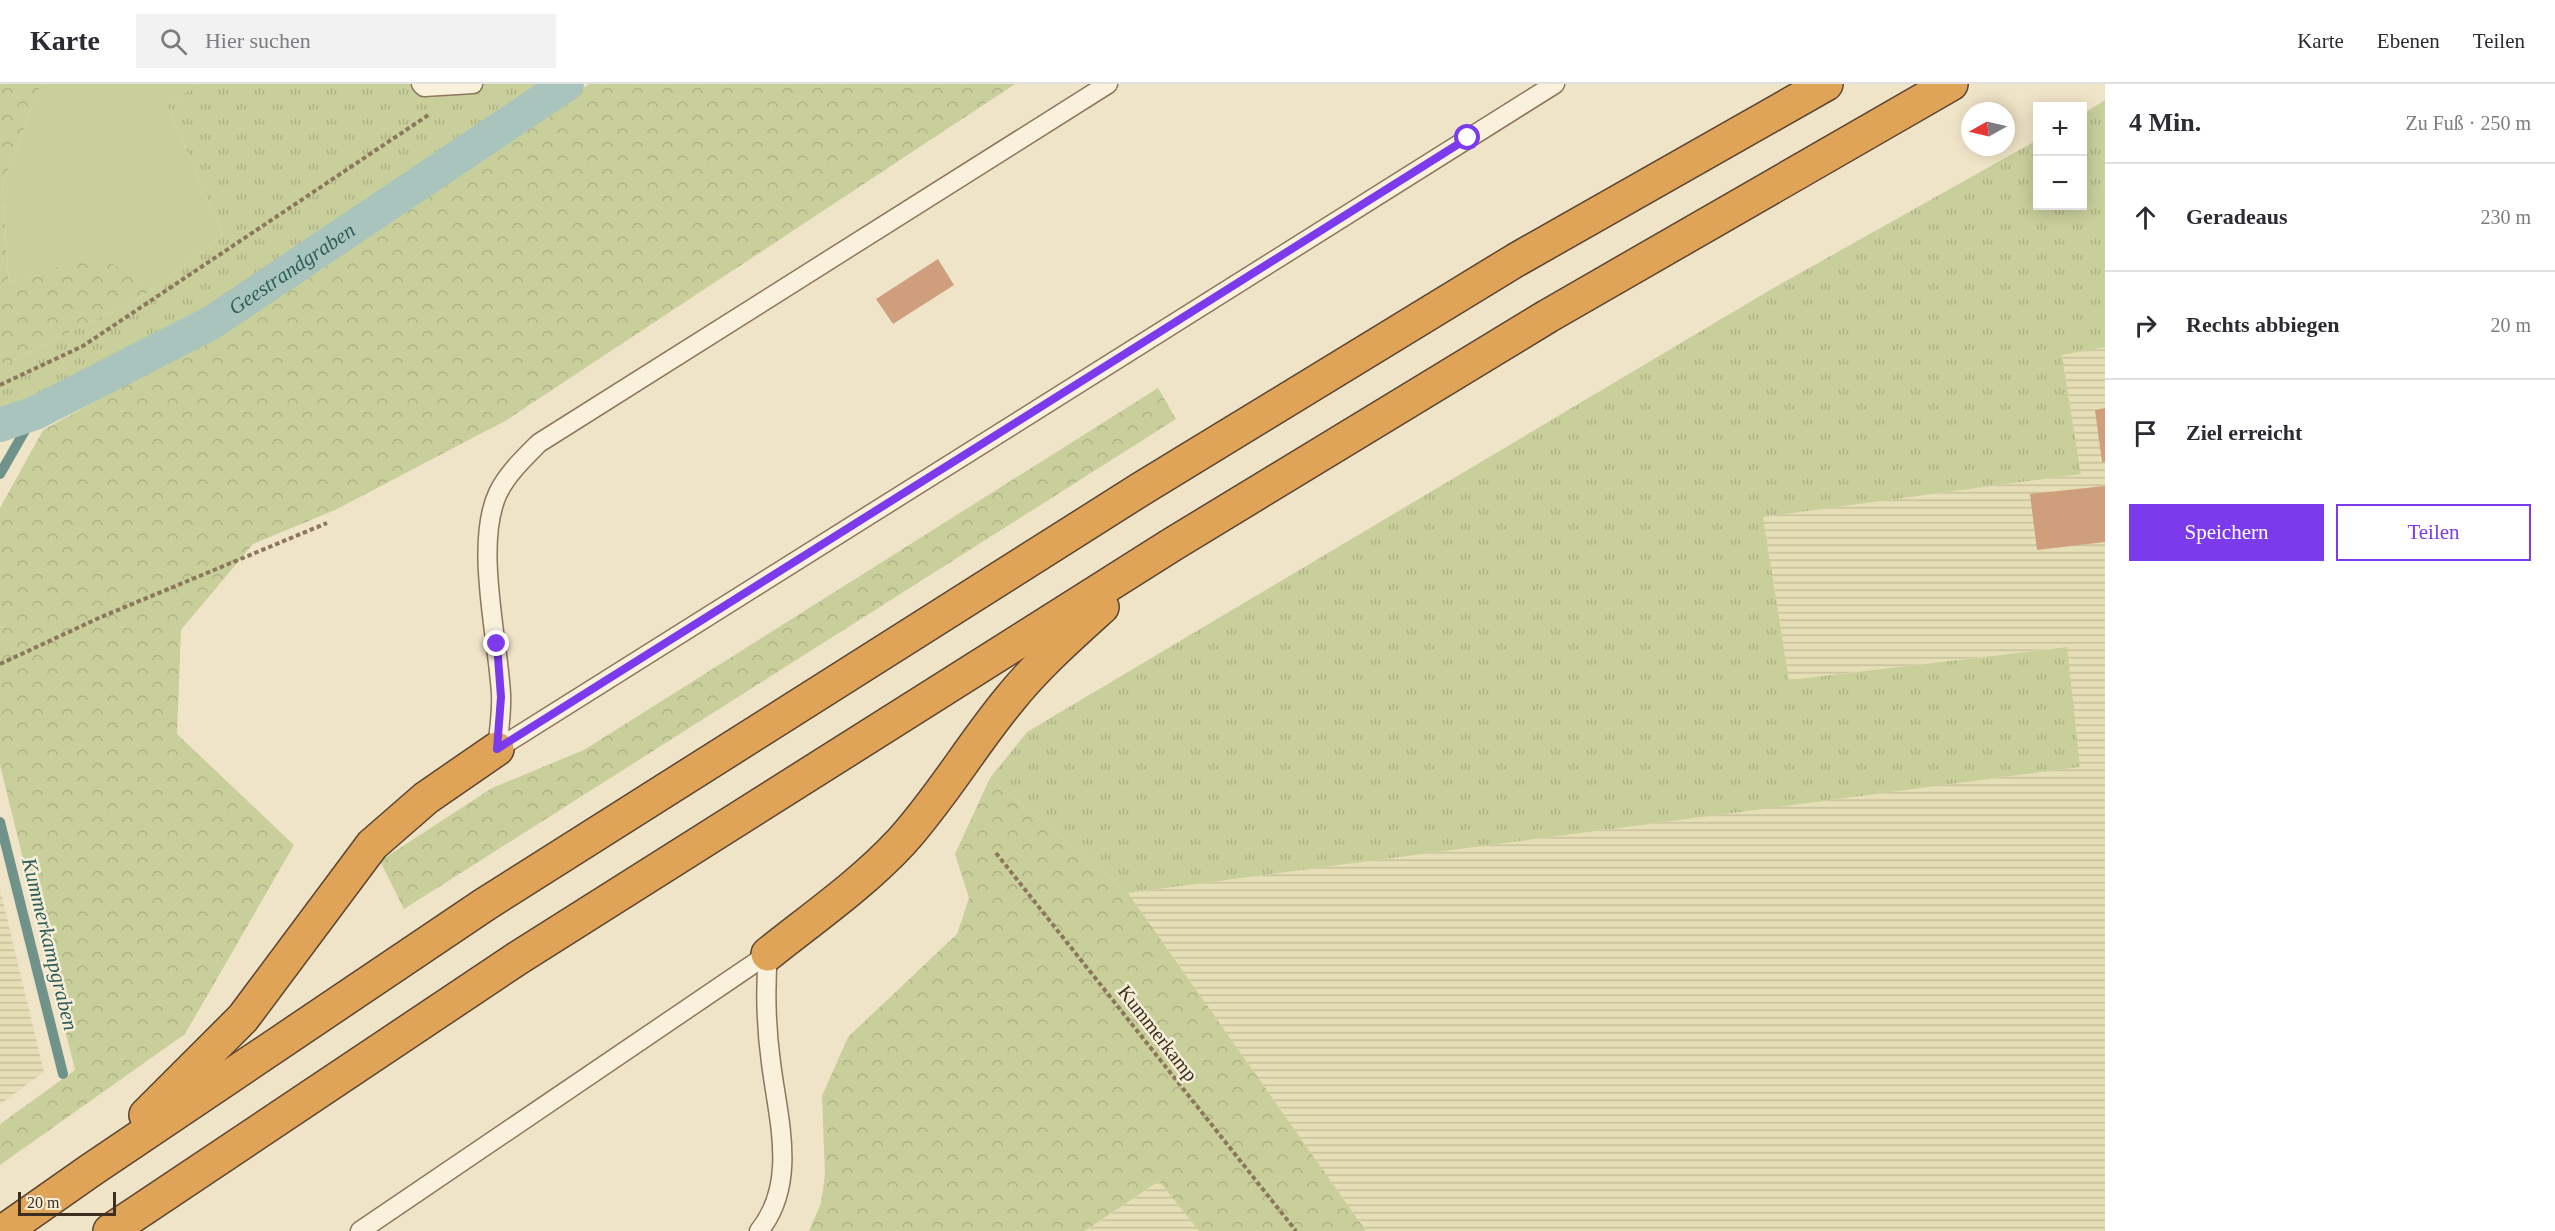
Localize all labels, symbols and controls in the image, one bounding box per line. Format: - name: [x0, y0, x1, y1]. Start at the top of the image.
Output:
- search box: [136, 14, 556, 68]
- text: Karte: [30, 25, 100, 56]
- icon: search: [157, 25, 190, 58]
- text: Hier suchen: [205, 28, 311, 53]
- text: Karte: [2297, 29, 2344, 53]
- text: Ebenen: [2377, 29, 2440, 53]
- text: Teilen: [2473, 29, 2525, 53]
- north arrow: [1961, 102, 2015, 156]
- map controls: [2033, 102, 2087, 210]
- button: +: [2033, 102, 2087, 156]
- text: 4 Min.: [2129, 108, 2201, 137]
- text: Zu Fuß · 250 m: [2405, 112, 2531, 134]
- route start: [1454, 124, 1480, 150]
- button: −: [2033, 156, 2087, 210]
- icon: ahead: [2129, 201, 2162, 234]
- text: Geradeaus: [2186, 204, 2287, 229]
- text: 230 m: [2480, 206, 2531, 228]
- water label: Geestrandgraben: [224, 218, 360, 320]
- icon: right: [2129, 309, 2162, 342]
- text: Rechts abbiegen: [2186, 312, 2339, 337]
- text: 20 m: [2490, 314, 2531, 336]
- icon: arrive: [2129, 417, 2162, 450]
- text: Ziel erreicht: [2186, 420, 2302, 445]
- button: Speichern: [2129, 504, 2324, 561]
- button: Teilen: [2336, 504, 2531, 561]
- route end: [483, 630, 509, 656]
- water label: Kummerkampgraben: [17, 854, 83, 1033]
- street label: Kummerkamp: [1113, 981, 1202, 1086]
- scale bar: [18, 1189, 116, 1216]
- text: 20 m: [27, 1194, 59, 1211]

